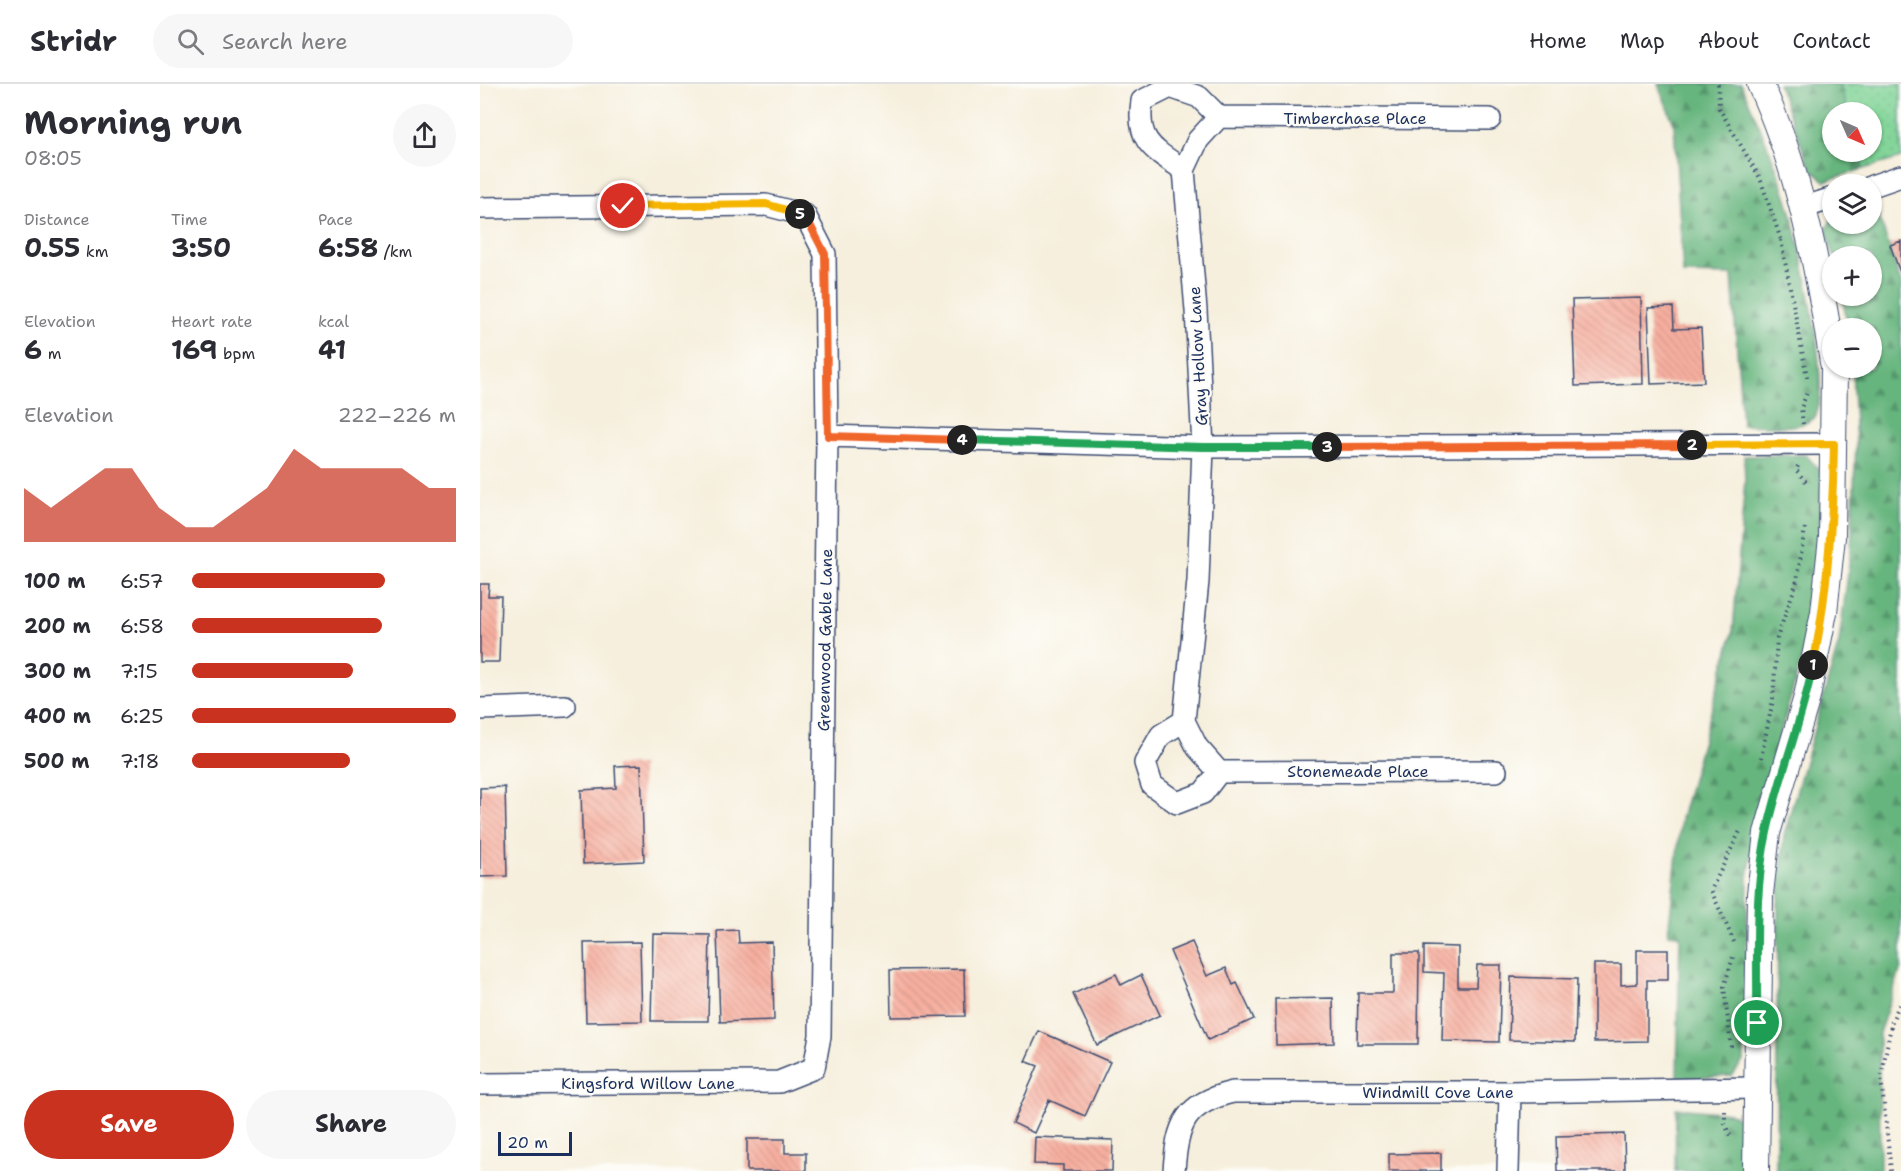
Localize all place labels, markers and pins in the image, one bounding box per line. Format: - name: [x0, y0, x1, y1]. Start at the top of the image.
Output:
- pin: [597, 180, 648, 231]
- pin: 5: [785, 199, 815, 229]
- pin: 4: [947, 425, 977, 455]
- pin: 2: [1677, 430, 1707, 460]
- pin: 3: [1312, 432, 1342, 462]
- pin: 1: [1798, 650, 1828, 680]
- pin: [1731, 997, 1782, 1048]

